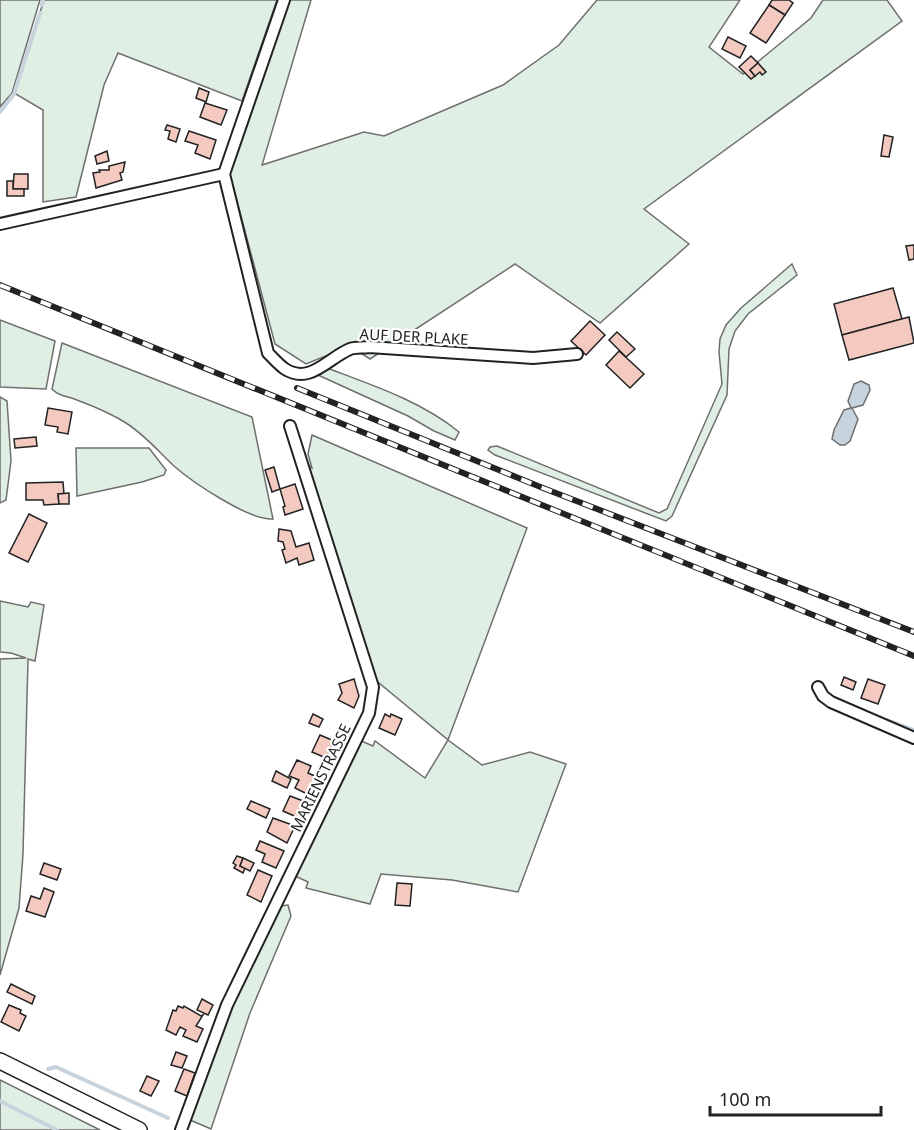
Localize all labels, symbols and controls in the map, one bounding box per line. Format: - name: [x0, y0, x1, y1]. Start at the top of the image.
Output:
- street label: AUF DER PLAKE: [359, 323, 469, 349]
- street label: MARIENSTRASSE: [285, 720, 355, 835]
- scale bar: [710, 1079, 881, 1117]
- text: 100 m: [719, 1087, 771, 1111]

